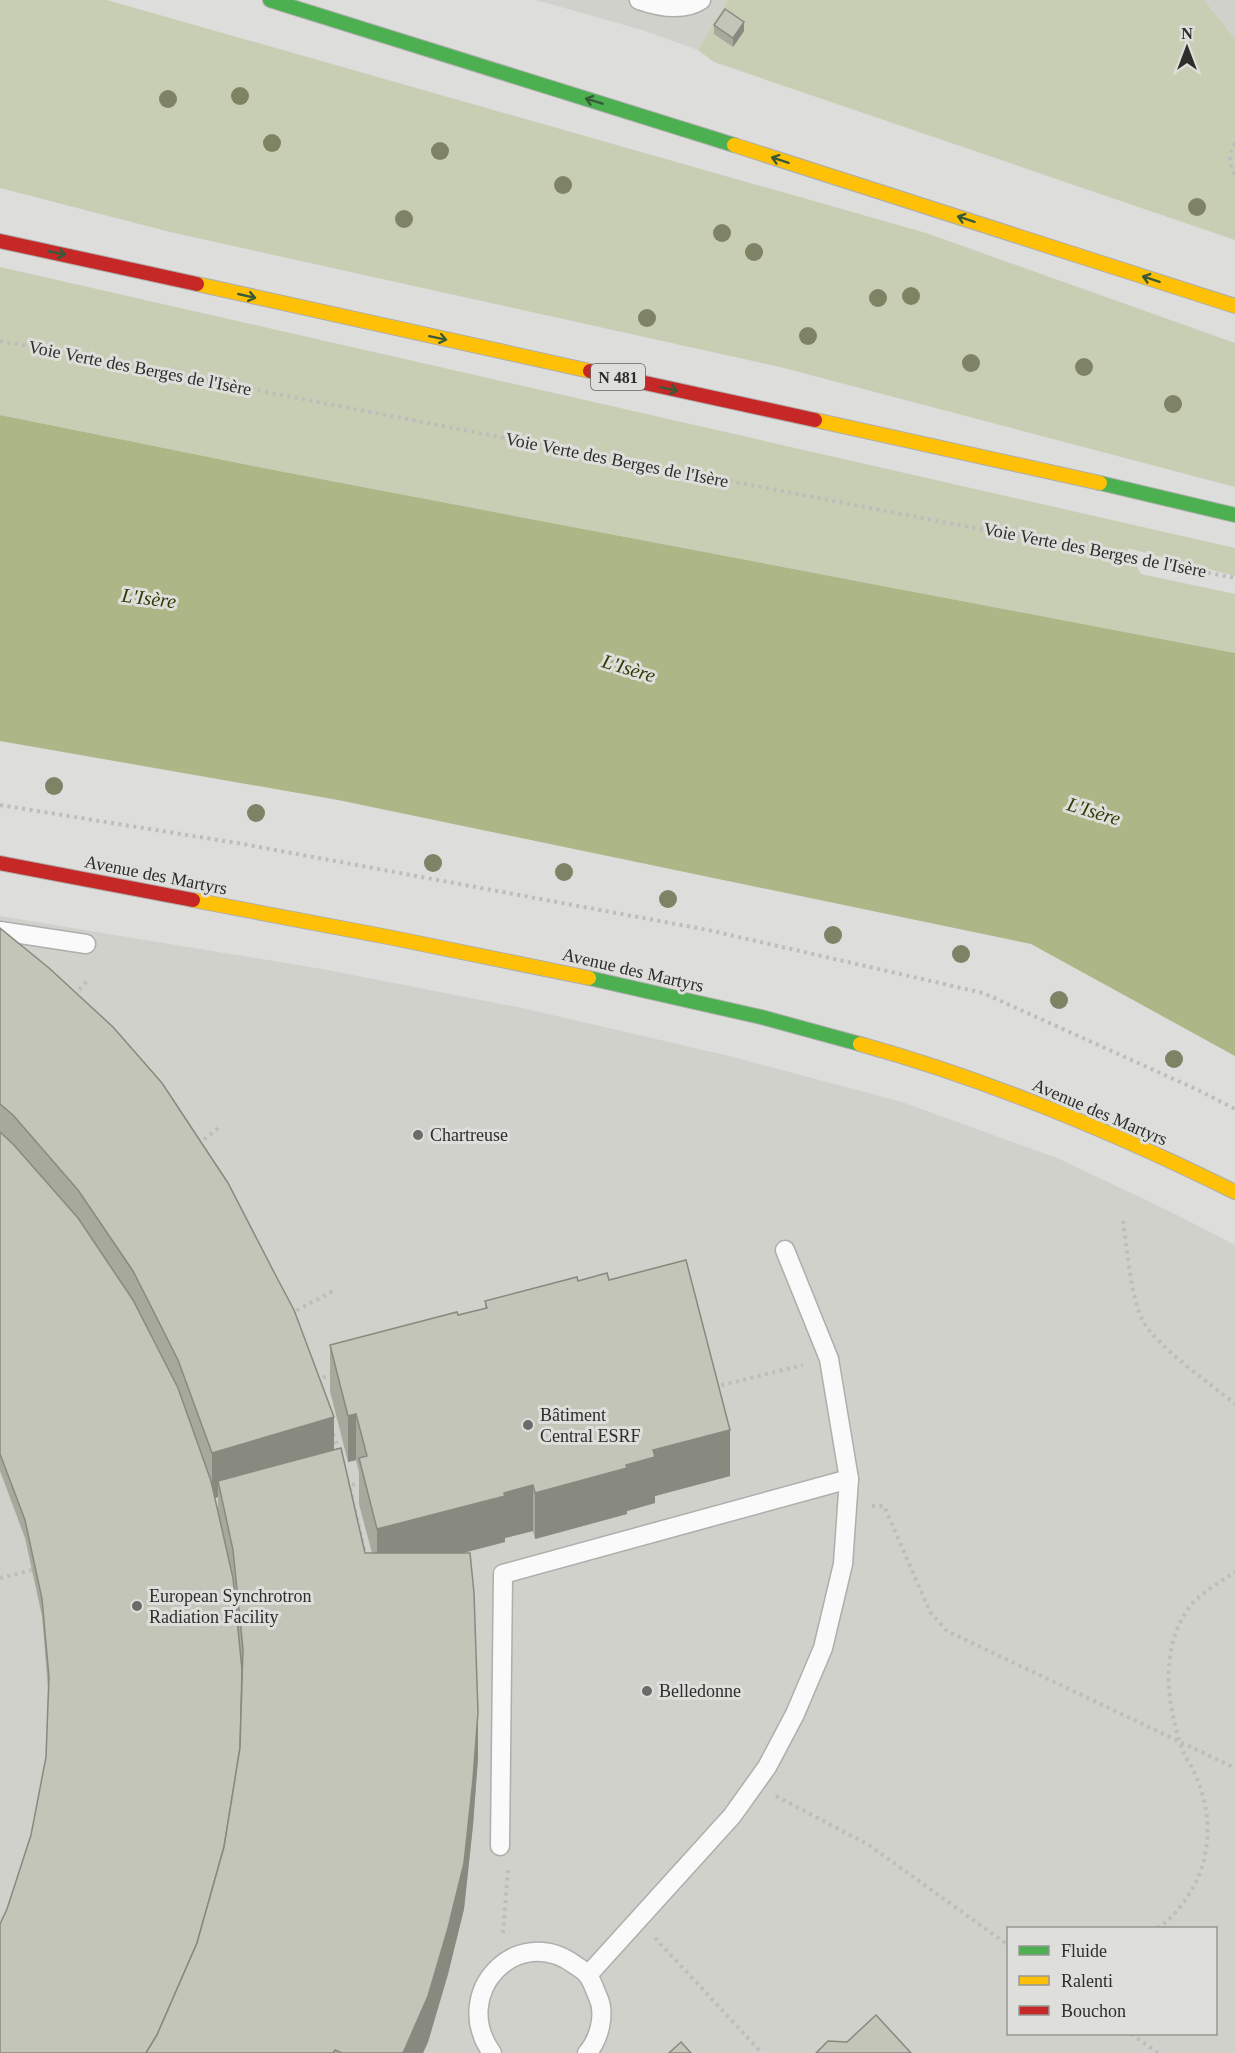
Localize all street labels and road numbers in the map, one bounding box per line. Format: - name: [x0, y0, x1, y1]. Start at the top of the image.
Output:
- street label: Voie Verte des Berges de l'Isère: [27, 337, 253, 399]
- road number: N 481: [591, 364, 645, 390]
- street label: Voie Verte des Berges de l'Isère: [504, 429, 730, 491]
- street label: Voie Verte des Berges de l'Isère: [982, 519, 1208, 581]
- street label: Avenue des Martyrs: [83, 851, 229, 899]
- street label: Avenue des Martyrs: [560, 944, 706, 996]
- street label: Avenue des Martyrs: [1030, 1075, 1170, 1149]

